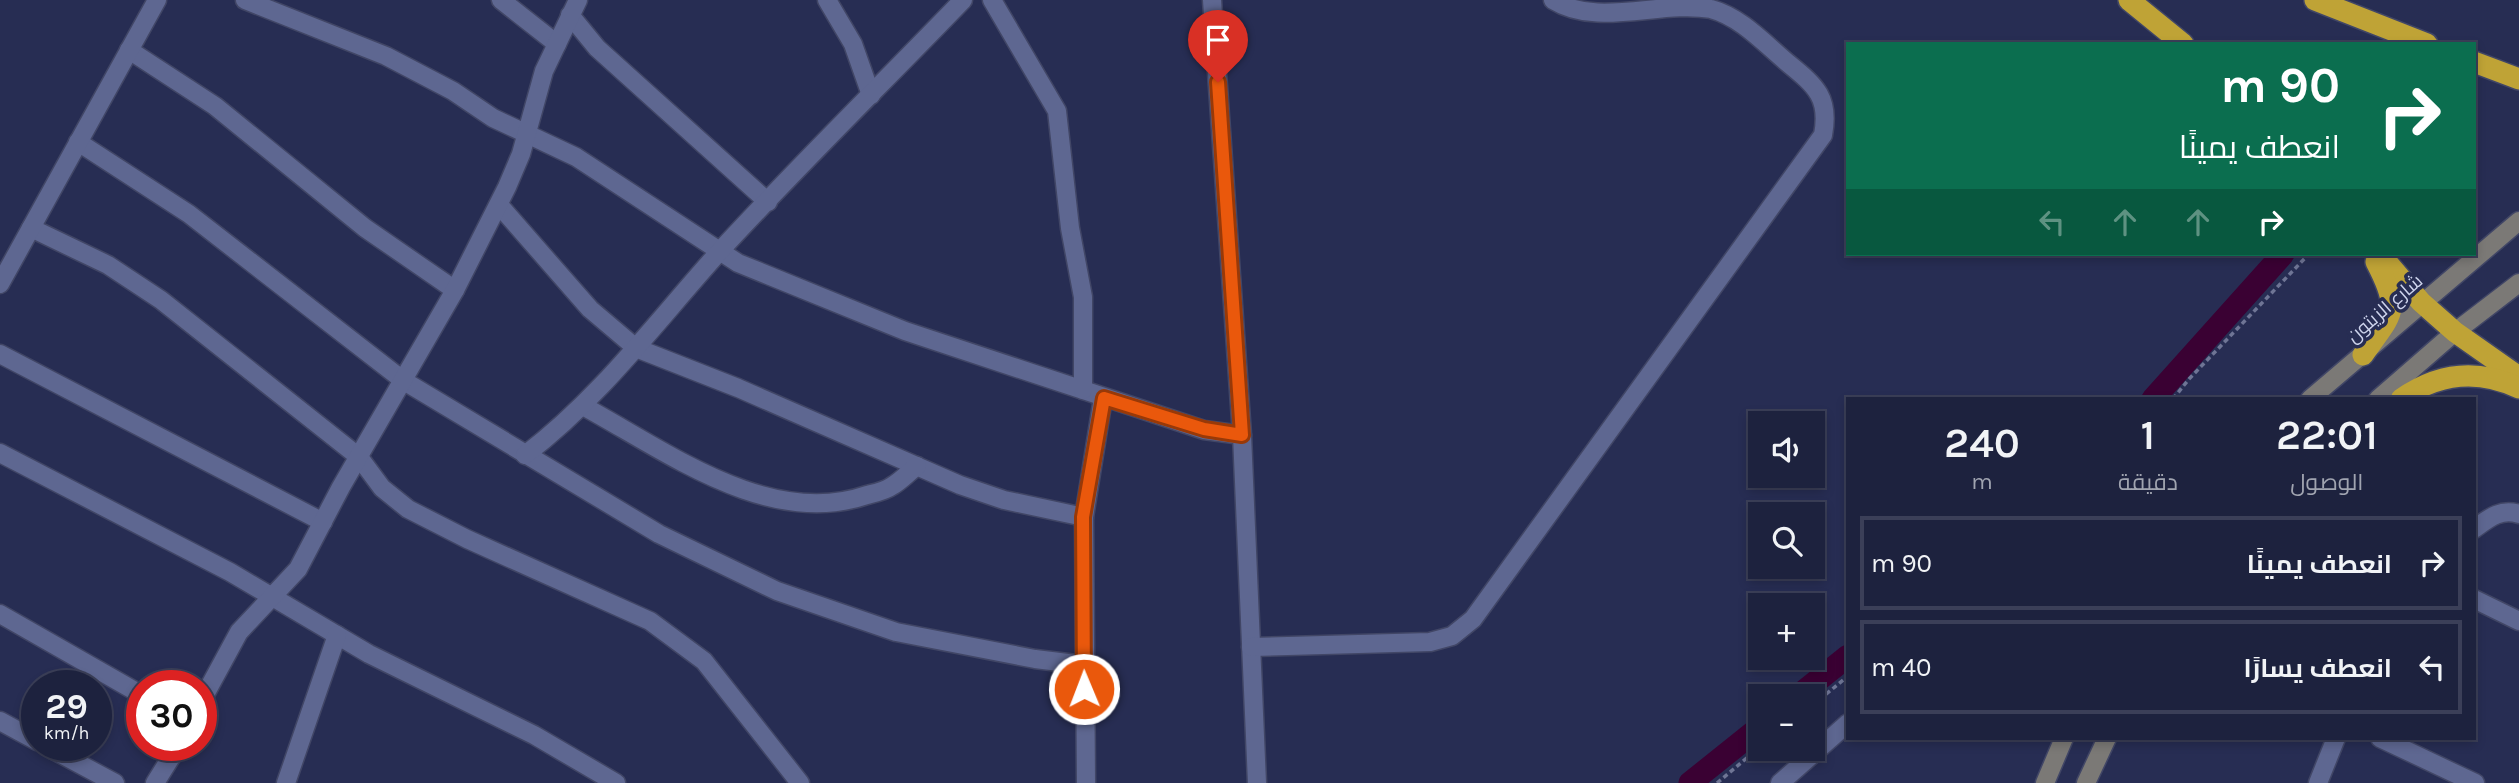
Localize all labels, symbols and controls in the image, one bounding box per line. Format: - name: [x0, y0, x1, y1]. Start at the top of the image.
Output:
- pin: [1188, 10, 1248, 82]
- icon: arrive: [1199, 21, 1237, 59]
- text: 90 m: [2220, 57, 2340, 114]
- icon: right: [2364, 70, 2455, 161]
- text: انعطف يمينًا: [2179, 129, 2340, 166]
- icon: left: [2033, 203, 2071, 241]
- icon: ahead: [2106, 203, 2144, 241]
- icon: ahead: [2179, 203, 2217, 241]
- icon: right: [2252, 203, 2290, 241]
- street label: شارع الزيتون: [2342, 270, 2428, 349]
- text: 1: [2141, 410, 2155, 460]
- text: 22:01: [2276, 410, 2378, 460]
- map controls: [1748, 411, 1825, 761]
- button: sound: [1748, 411, 1825, 488]
- text: 240: [1944, 418, 2020, 468]
- text: m: [1971, 468, 1993, 495]
- text: دقيقة: [2118, 469, 2178, 496]
- text: الوصول: [2290, 469, 2364, 496]
- button: search: [1748, 502, 1825, 579]
- icon: right: [2413, 544, 2451, 582]
- text: 90 m: [1871, 548, 1932, 579]
- text: انعطف يمينًا: [2247, 549, 2392, 580]
- button: +: [1748, 593, 1825, 670]
- icon: left: [2413, 648, 2451, 686]
- position arrow: [1047, 652, 1121, 726]
- text: 40 m: [1871, 652, 1931, 683]
- text: انعطف يسارًا: [2244, 653, 2392, 684]
- speed limit sign: 30: [126, 670, 217, 761]
- button: −: [1748, 684, 1825, 761]
- text: 29: [45, 686, 88, 727]
- text: km/h: [44, 722, 89, 744]

